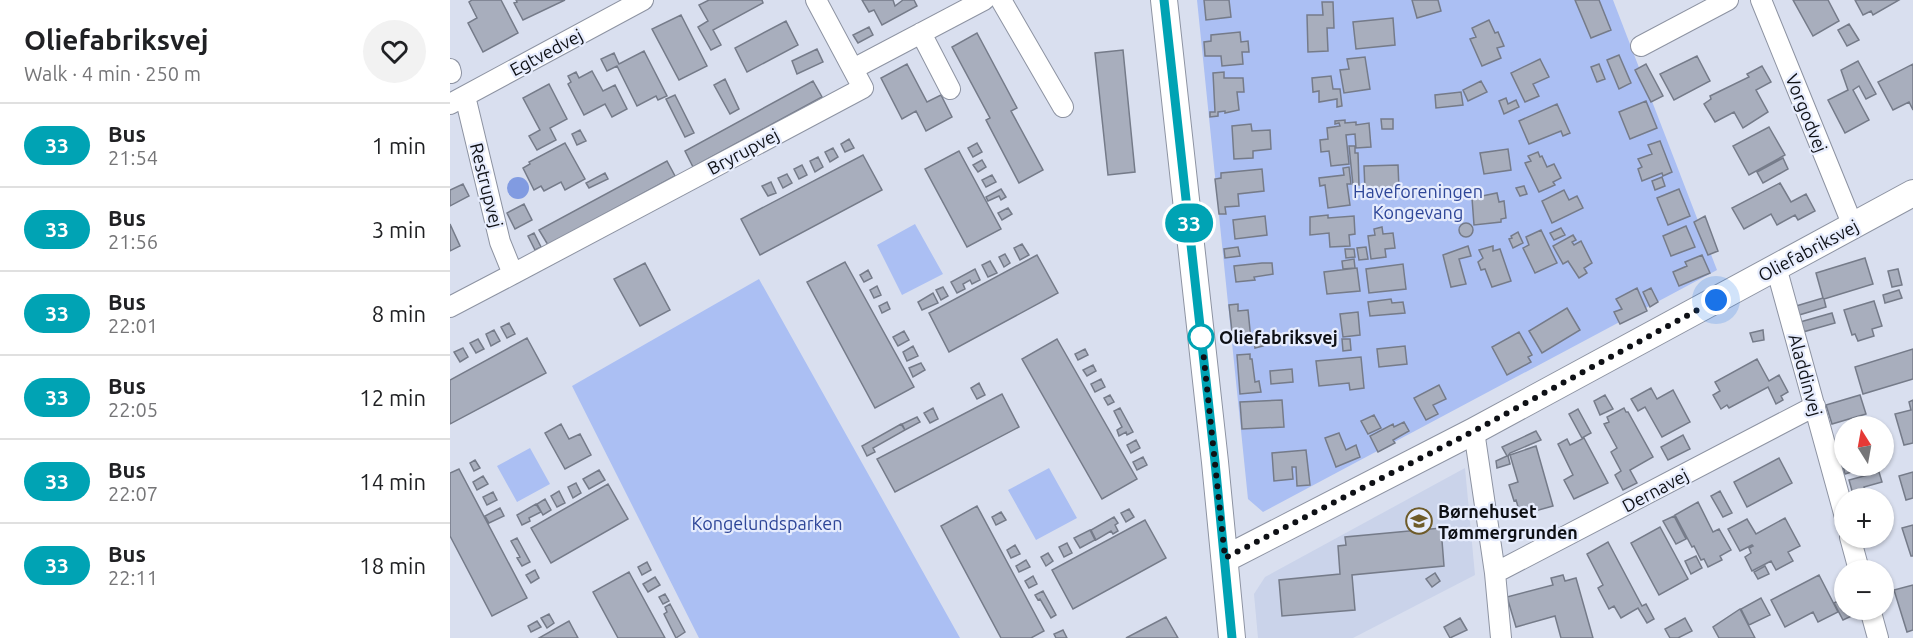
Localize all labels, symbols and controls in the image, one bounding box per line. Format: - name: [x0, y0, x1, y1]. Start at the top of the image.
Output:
- button: heart: [363, 20, 426, 83]
- text: Oliefabriksvej: [24, 24, 209, 55]
- street label: Egtvedvej: [506, 24, 586, 80]
- text: Walk · 4 min · 250 m: [24, 62, 201, 85]
- street label: Vorgodvej: [1782, 71, 1832, 155]
- text: Bus: [108, 121, 146, 146]
- street label: Bryrupvej: [704, 124, 782, 178]
- text: 33: [45, 133, 69, 157]
- text: 1 min: [372, 133, 426, 158]
- street label: Restrupvej: [467, 141, 507, 229]
- text: 21:54: [108, 146, 158, 169]
- park label: Haveforeningen Kongevang: [1353, 181, 1483, 222]
- line badge: 33: [1162, 204, 1216, 242]
- text: Bus: [108, 205, 146, 230]
- text: 33: [1177, 211, 1201, 235]
- street label: Oliefabriksvej: [1754, 215, 1862, 285]
- text: 33: [45, 217, 69, 241]
- text: 3 min: [372, 217, 426, 242]
- text: 21:56: [108, 230, 158, 253]
- your location: [1701, 285, 1731, 315]
- text: Bus: [108, 289, 146, 314]
- text: 33: [45, 301, 69, 325]
- text: 8 min: [372, 301, 426, 326]
- text: 22:01: [108, 314, 158, 337]
- marker: Oliefabriksvej: [1188, 324, 1214, 350]
- place label: Oliefabriksvej: [1219, 327, 1338, 347]
- street label: Aladdinvej: [1785, 332, 1827, 418]
- text: Bus: [108, 373, 146, 398]
- text: 33: [45, 385, 69, 409]
- text: 12 min: [359, 385, 426, 410]
- text: 22:05: [108, 398, 158, 421]
- north arrow: [1834, 416, 1894, 476]
- map controls: [1834, 416, 1894, 620]
- text: Bus: [108, 457, 146, 482]
- street label: Dernavej: [1618, 464, 1692, 516]
- text: 33: [45, 469, 69, 493]
- text: 14 min: [359, 469, 426, 494]
- text: 22:07: [108, 482, 158, 505]
- button: +: [1834, 488, 1894, 548]
- place label: Børnehuset Tømmergrunden: [1438, 501, 1578, 542]
- school or university icon: Børnehuset Tømmergrunden: [1404, 506, 1434, 536]
- park label: Kongelundsparken: [691, 513, 843, 533]
- text: Bus: [108, 541, 146, 566]
- text: 33: [45, 553, 69, 577]
- text: 18 min: [359, 553, 426, 578]
- button: −: [1834, 560, 1894, 620]
- text: 22:11: [108, 566, 158, 589]

